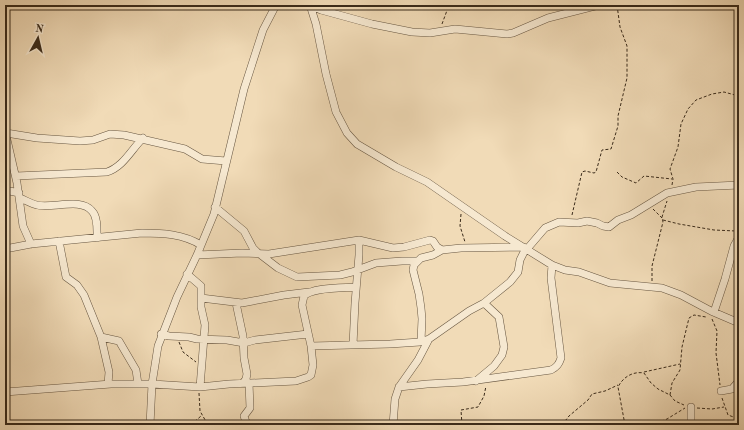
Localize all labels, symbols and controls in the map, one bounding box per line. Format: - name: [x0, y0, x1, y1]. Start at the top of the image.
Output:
- north arrow: [18, 18, 58, 58]
- text: N: [34, 24, 45, 36]

